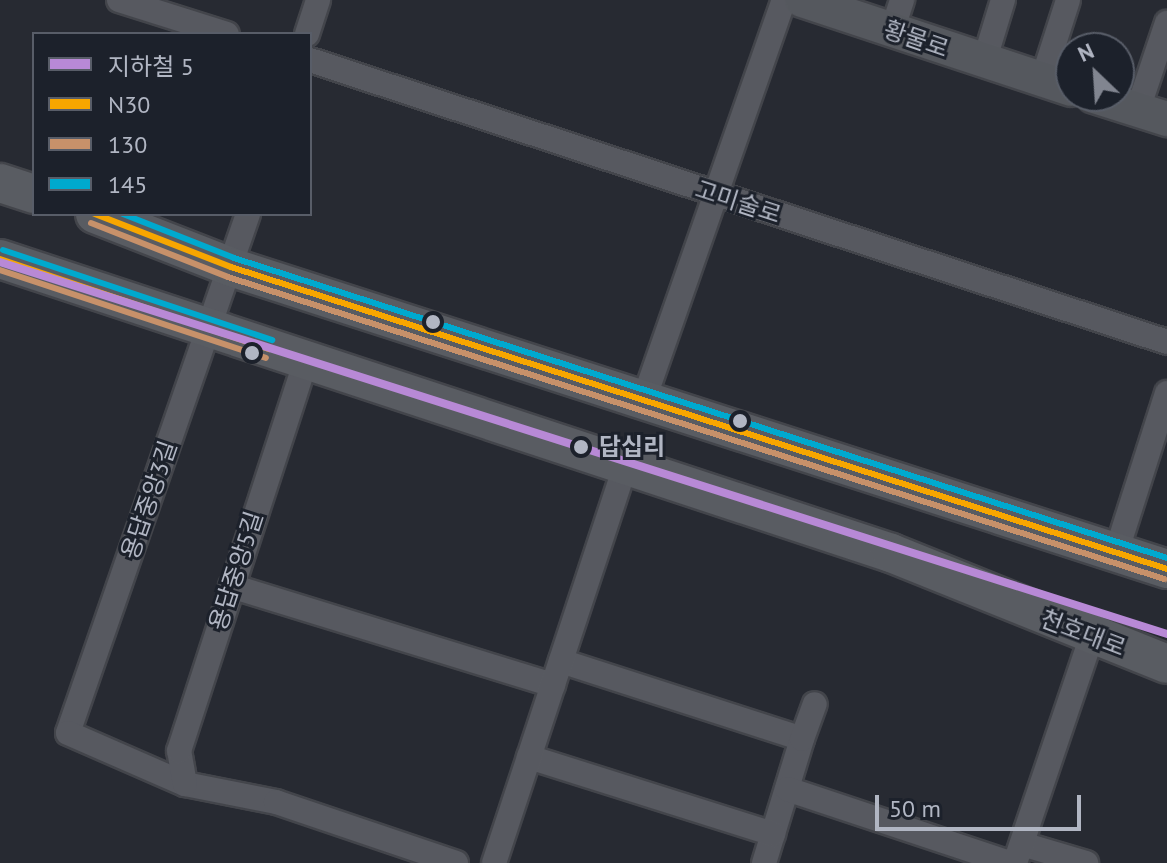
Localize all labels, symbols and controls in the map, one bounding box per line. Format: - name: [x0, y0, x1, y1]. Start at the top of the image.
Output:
- street label: 황물로: [880, 15, 952, 63]
- legend: [32, 32, 312, 216]
- north arrow: [1055, 32, 1135, 112]
- text: N: [1073, 36, 1098, 68]
- text: 지하철 5: [108, 51, 194, 82]
- text: N30: [108, 89, 150, 120]
- text: 130: [108, 129, 147, 160]
- text: 145: [108, 169, 147, 200]
- street label: 고미술로: [692, 175, 784, 229]
- unlabelled marker: [425, 314, 441, 330]
- unlabelled marker: [244, 345, 260, 361]
- unlabelled marker: [732, 413, 748, 429]
- place label: 답십리: [599, 433, 665, 461]
- marker: 답십리: [570, 436, 592, 458]
- street label: 용답중앙3길: [115, 437, 183, 563]
- street label: 용답중앙5길: [203, 508, 269, 634]
- street label: 천호대로: [1037, 604, 1129, 662]
- scale bar: [879, 779, 1085, 829]
- text: 50 m: [889, 793, 941, 824]

